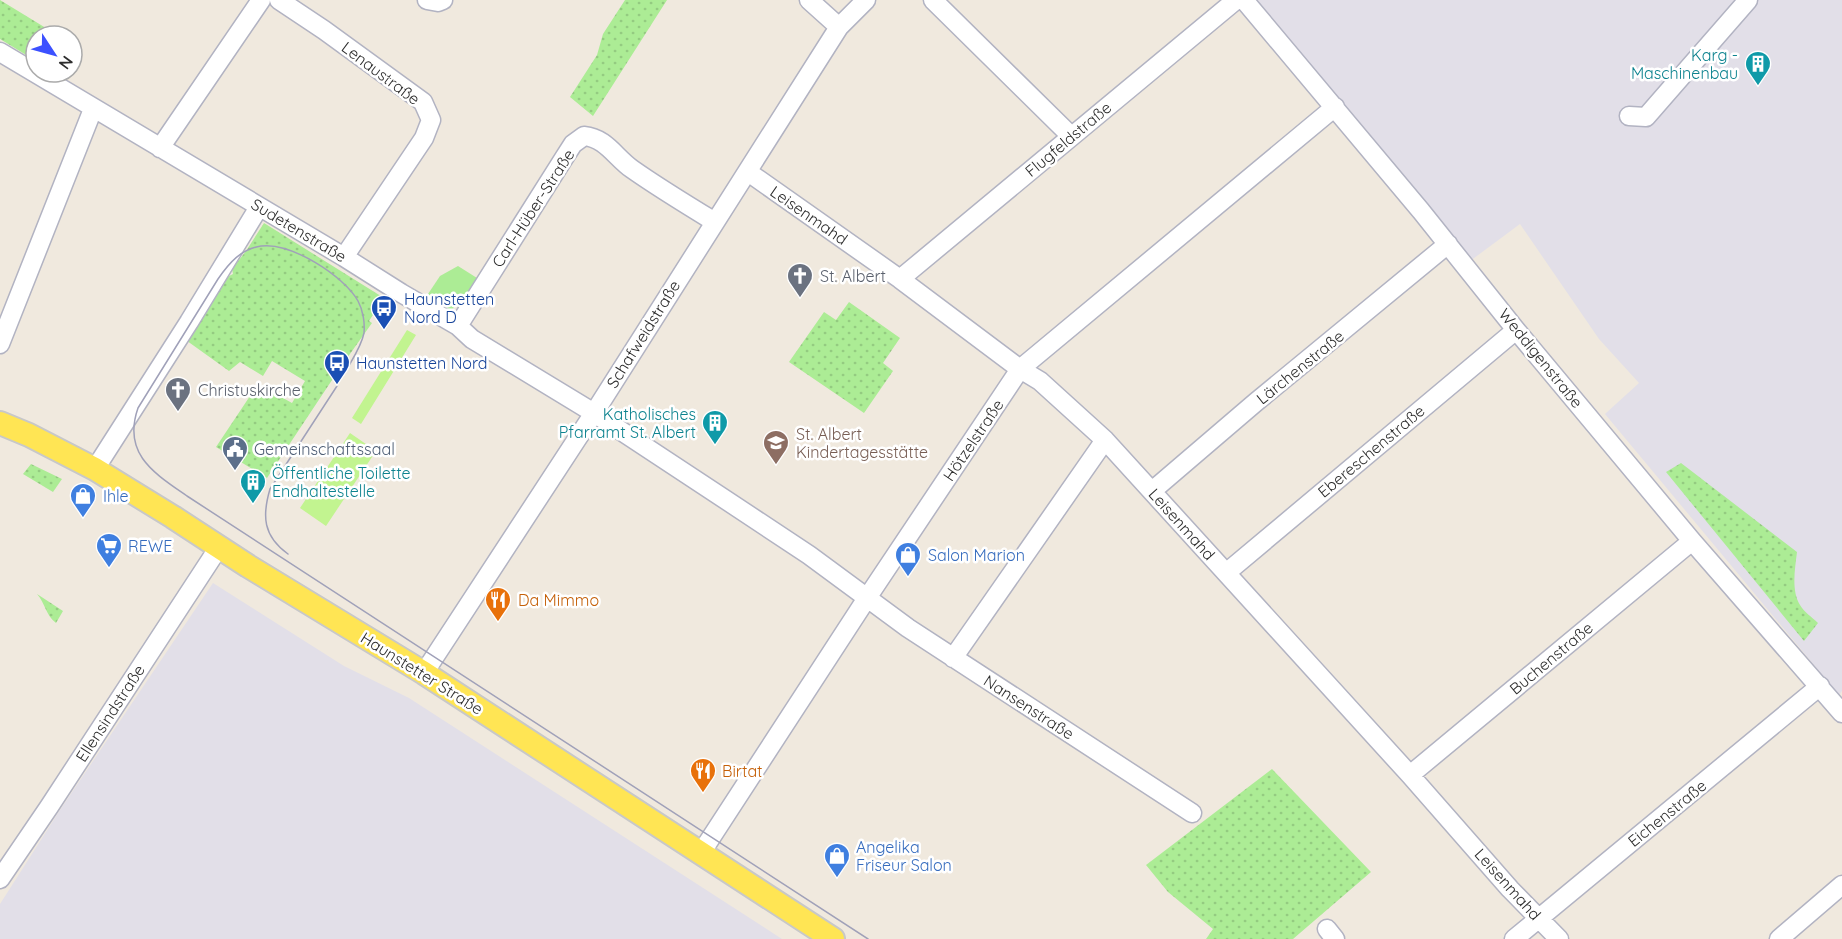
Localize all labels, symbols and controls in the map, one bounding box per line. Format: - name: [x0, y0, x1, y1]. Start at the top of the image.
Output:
- north arrow: [24, 24, 84, 84]
- street label: Lenaustraße: [338, 37, 424, 109]
- place label: Karg - Maschinenbau: [1631, 45, 1738, 83]
- building icon: Karg - Maschinenbau: [1743, 49, 1773, 87]
- text: N: [55, 52, 78, 73]
- street label: Flugfeldstraße: [1021, 97, 1115, 181]
- street label: Carl-Hüber-Straße: [487, 145, 579, 271]
- street label: Leisenmahd: [766, 181, 852, 249]
- street label: Sudetenstraße: [248, 194, 350, 266]
- church icon: St. Albert: [785, 261, 815, 299]
- place label: St. Albert: [820, 266, 886, 286]
- street label: Schafweidstraße: [602, 276, 684, 392]
- place label: Haunstetten Nord D: [404, 289, 494, 327]
- bus stop icon: Haunstetten Nord D: [369, 293, 399, 331]
- street label: Weddigenstraße: [1495, 304, 1587, 412]
- street label: Lärchenstraße: [1252, 326, 1348, 408]
- bus stop icon: Haunstetten Nord: [322, 348, 352, 386]
- place label: Haunstetten Nord: [356, 353, 488, 373]
- church icon: Christuskirche: [163, 375, 193, 413]
- place label: Christuskirche: [198, 380, 301, 400]
- street label: Hötzelstraße: [938, 395, 1008, 485]
- street label: Ebereschenstraße: [1314, 401, 1428, 501]
- place label: Katholisches Pfarramt St. Albert: [559, 404, 696, 442]
- building icon: Katholisches Pfarramt St. Albert: [700, 408, 730, 446]
- place label: St. Albert Kindertagesstätte: [796, 424, 928, 462]
- school or university icon: St. Albert Kindertagesstätte: [761, 428, 791, 466]
- public building icon: Gemeinschaftssaal: [220, 434, 250, 472]
- place label: Gemeinschaftssaal: [254, 439, 395, 459]
- place label: Öffentliche Toilette Endhaltestelle: [272, 463, 411, 501]
- building icon: Öffentliche Toilette Endhaltestelle: [238, 467, 268, 505]
- shop icon: Ihle: [68, 481, 98, 519]
- street label: Leisenmahd: [1145, 484, 1219, 564]
- place label: Ihle: [103, 486, 129, 506]
- supermarket icon: REWE: [94, 531, 124, 569]
- place label: REWE: [128, 536, 172, 556]
- shop icon: Salon Marion: [893, 540, 923, 578]
- place label: Salon Marion: [928, 545, 1025, 565]
- restaurant icon: Da Mimmo: [483, 585, 513, 623]
- place label: Da Mimmo: [518, 590, 599, 610]
- street label: Buchenstraße: [1505, 617, 1597, 699]
- street label: Haunstetter Straße: [357, 627, 487, 719]
- street label: Ellensindstraße: [71, 661, 149, 765]
- street label: Nansenstraße: [980, 670, 1078, 744]
- restaurant icon: Birtat: [688, 756, 718, 794]
- place label: Birtat: [722, 761, 763, 781]
- street label: Eichenstraße: [1624, 775, 1710, 851]
- place label: Angelika Friseur Salon: [856, 837, 952, 875]
- shop icon: Angelika Friseur Salon: [822, 841, 852, 879]
- street label: Leisenmahd: [1471, 844, 1545, 924]

